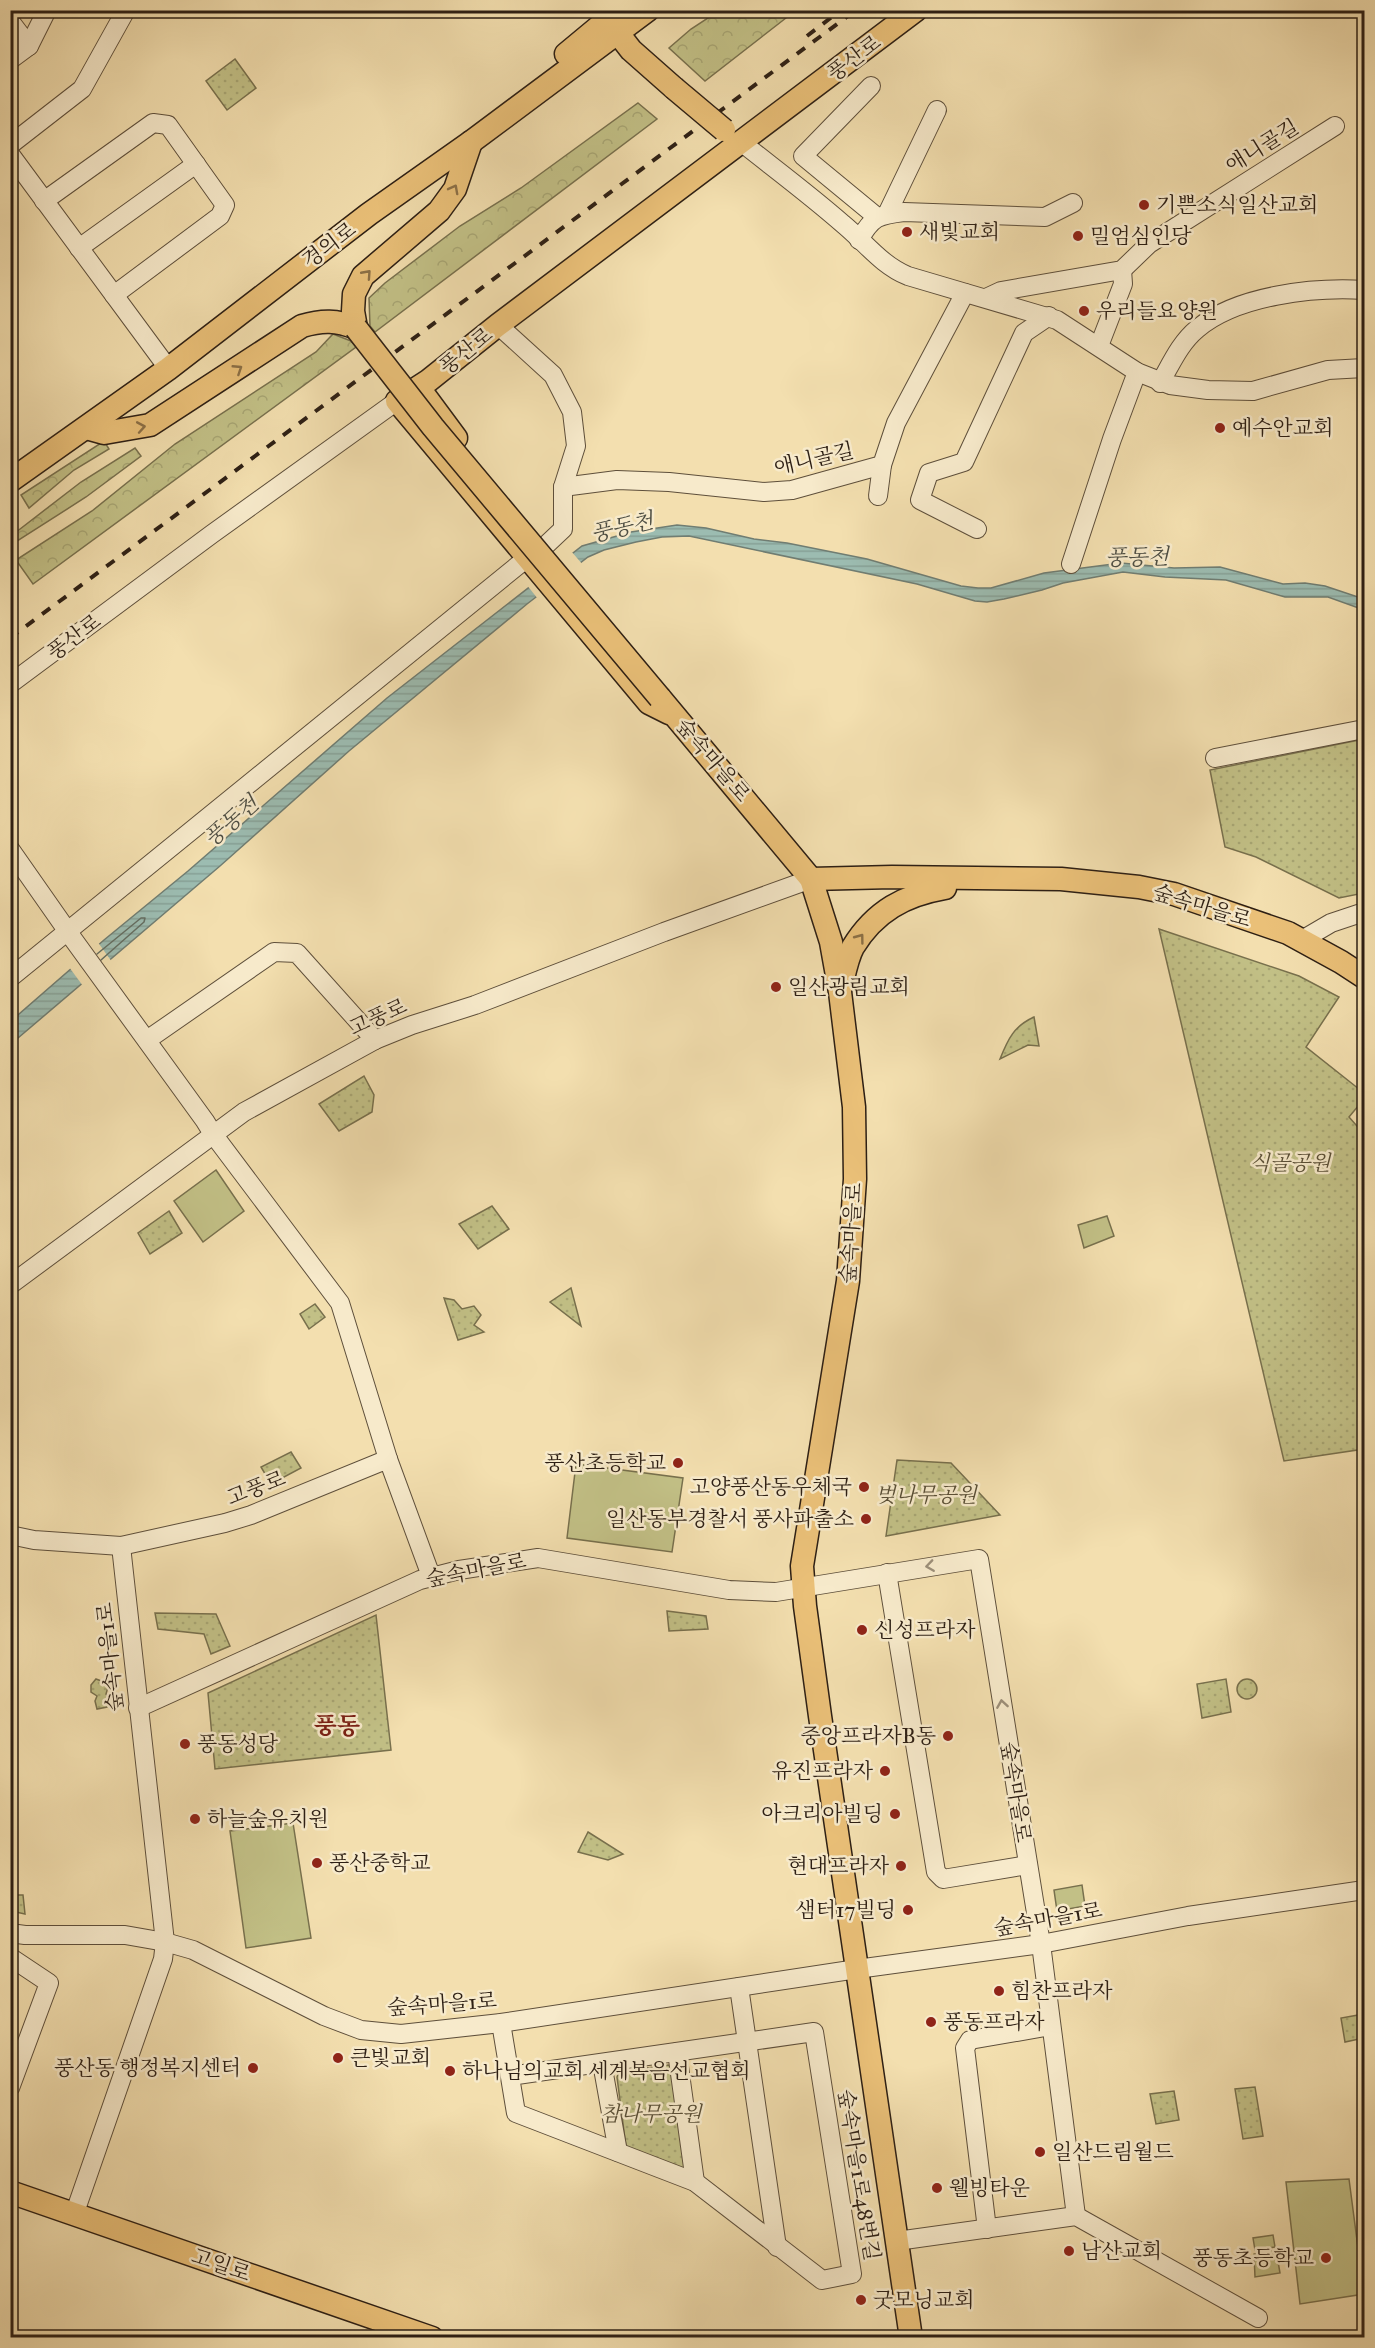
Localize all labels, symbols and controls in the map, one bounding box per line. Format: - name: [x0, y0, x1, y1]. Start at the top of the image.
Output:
- street label: 풍산로: [822, 29, 886, 87]
- street label: 애니골길: [1221, 113, 1303, 179]
- one-way arrow: [446, 184, 458, 195]
- place label: 기쁜소식일산교회: [1156, 192, 1318, 218]
- marker: 기쁜소식일산교회: [1137, 198, 1151, 212]
- street label: 경의로: [297, 216, 361, 274]
- place label: 새빛교회: [919, 219, 1000, 245]
- place label: 밀엄심인당: [1090, 223, 1192, 249]
- marker: 새빛교회: [900, 225, 914, 239]
- marker: 밀엄심인당: [1071, 229, 1085, 243]
- one-way arrow: [360, 270, 371, 280]
- place label: 우리들요양원: [1096, 298, 1218, 324]
- marker: 우리들요양원: [1077, 304, 1091, 318]
- street label: 풍산로: [434, 322, 498, 380]
- one-way arrow: [231, 365, 242, 376]
- place label: 예수안교회: [1232, 415, 1333, 441]
- one-way arrow: [135, 421, 145, 434]
- marker: 예수안교회: [1213, 421, 1227, 435]
- street label: 애니골길: [772, 437, 856, 481]
- water label: 풍동천: [588, 506, 658, 547]
- water label: 풍동천: [1105, 543, 1171, 571]
- street label: 풍산로: [42, 608, 106, 666]
- street label: 숲속마을로: [670, 713, 756, 807]
- water label: 풍동천: [198, 789, 265, 852]
- street label: 숲속마을로: [1150, 879, 1254, 933]
- one-way arrow: [853, 933, 864, 944]
- place label: 일산광림교회: [788, 974, 910, 1000]
- marker: 일산광림교회: [769, 980, 783, 994]
- street label: 고풍로: [345, 993, 411, 1041]
- park label: 식골공원: [1249, 1150, 1332, 1176]
- street label: 숲속마을로: [834, 1181, 868, 1285]
- place label: 풍산초등학교: [544, 1450, 666, 1476]
- marker: 풍산초등학교: [671, 1456, 685, 1470]
- street label: 고풍로: [223, 1465, 289, 1511]
- place label: 고양풍산동우체국: [690, 1474, 852, 1500]
- marker: 고양풍산동우체국: [857, 1480, 871, 1494]
- park label: 벚나무공원: [875, 1482, 978, 1508]
- place label: 일산동부경찰서 풍사파출소: [606, 1506, 854, 1532]
- marker: 일산동부경찰서 풍사파출소: [859, 1512, 873, 1526]
- street label: 숲속마을로: [424, 1548, 528, 1592]
- one-way arrow: [926, 1560, 935, 1572]
- street label: 숲속마을1로: [91, 1601, 129, 1713]
- place label: 신성프라자: [874, 1617, 976, 1643]
- marker: 신성프라자: [855, 1623, 869, 1637]
- one-way arrow: [996, 1699, 1009, 1709]
- district label: 풍동: [314, 1711, 360, 1741]
- place label: 중앙프라자B동: [800, 1723, 936, 1749]
- marker: 중앙프라자B동: [941, 1729, 955, 1743]
- place label: 풍동성당: [197, 1731, 279, 1757]
- marker: 풍동성당: [178, 1737, 192, 1751]
- street label: 숲속마을로: [995, 1740, 1037, 1844]
- place label: 유진프라자: [772, 1758, 874, 1784]
- marker: 유진프라자: [878, 1764, 892, 1778]
- place label: 아크리아빌딩: [761, 1801, 883, 1827]
- place label: 하늘숲유치원: [207, 1806, 329, 1832]
- marker: 아크리아빌딩: [888, 1807, 902, 1821]
- marker: 하늘숲유치원: [188, 1812, 202, 1826]
- place label: 풍산중학교: [329, 1850, 430, 1876]
- place label: 현대프라자: [788, 1853, 890, 1879]
- marker: 풍산중학교: [310, 1856, 324, 1870]
- marker: 현대프라자: [894, 1859, 908, 1873]
- place label: 샘터17빌딩: [795, 1897, 896, 1923]
- street label: 숲속마을1로: [992, 1897, 1104, 1941]
- marker: 샘터17빌딩: [901, 1903, 915, 1917]
- place label: 힘찬프라자: [1011, 1978, 1113, 2004]
- marker: 힘찬프라자: [992, 1984, 1006, 1998]
- street label: 숲속마을1로: [386, 1987, 498, 2021]
- place label: 풍동프라자: [943, 2009, 1045, 2035]
- marker: 풍동프라자: [924, 2015, 938, 2029]
- place label: 큰빛교회: [350, 2045, 431, 2071]
- marker: 큰빛교회: [331, 2051, 345, 2065]
- place label: 풍산동 행정복지센터: [54, 2055, 241, 2081]
- place label: 하나님의교회 세계복음선교협회: [462, 2058, 751, 2084]
- marker: 풍산동 행정복지센터: [246, 2061, 260, 2075]
- marker: 하나님의교회 세계복음선교협회: [443, 2064, 457, 2078]
- street label: 숲속마을1로48번길: [833, 2087, 885, 2263]
- park label: 참나무공원: [600, 2101, 703, 2127]
- place label: 일산드림월드: [1052, 2139, 1174, 2165]
- marker: 일산드림월드: [1033, 2145, 1047, 2159]
- place label: 웰빙타운: [949, 2175, 1030, 2201]
- marker: 웰빙타운: [930, 2181, 944, 2195]
- place label: 남산교회: [1081, 2238, 1162, 2264]
- street label: 고일로: [188, 2243, 254, 2287]
- marker: 남산교회: [1062, 2244, 1076, 2258]
- place label: 풍동초등학교: [1192, 2245, 1314, 2271]
- marker: 풍동초등학교: [1319, 2251, 1333, 2265]
- place label: 굿모닝교회: [873, 2287, 974, 2313]
- marker: 굿모닝교회: [854, 2293, 868, 2307]

